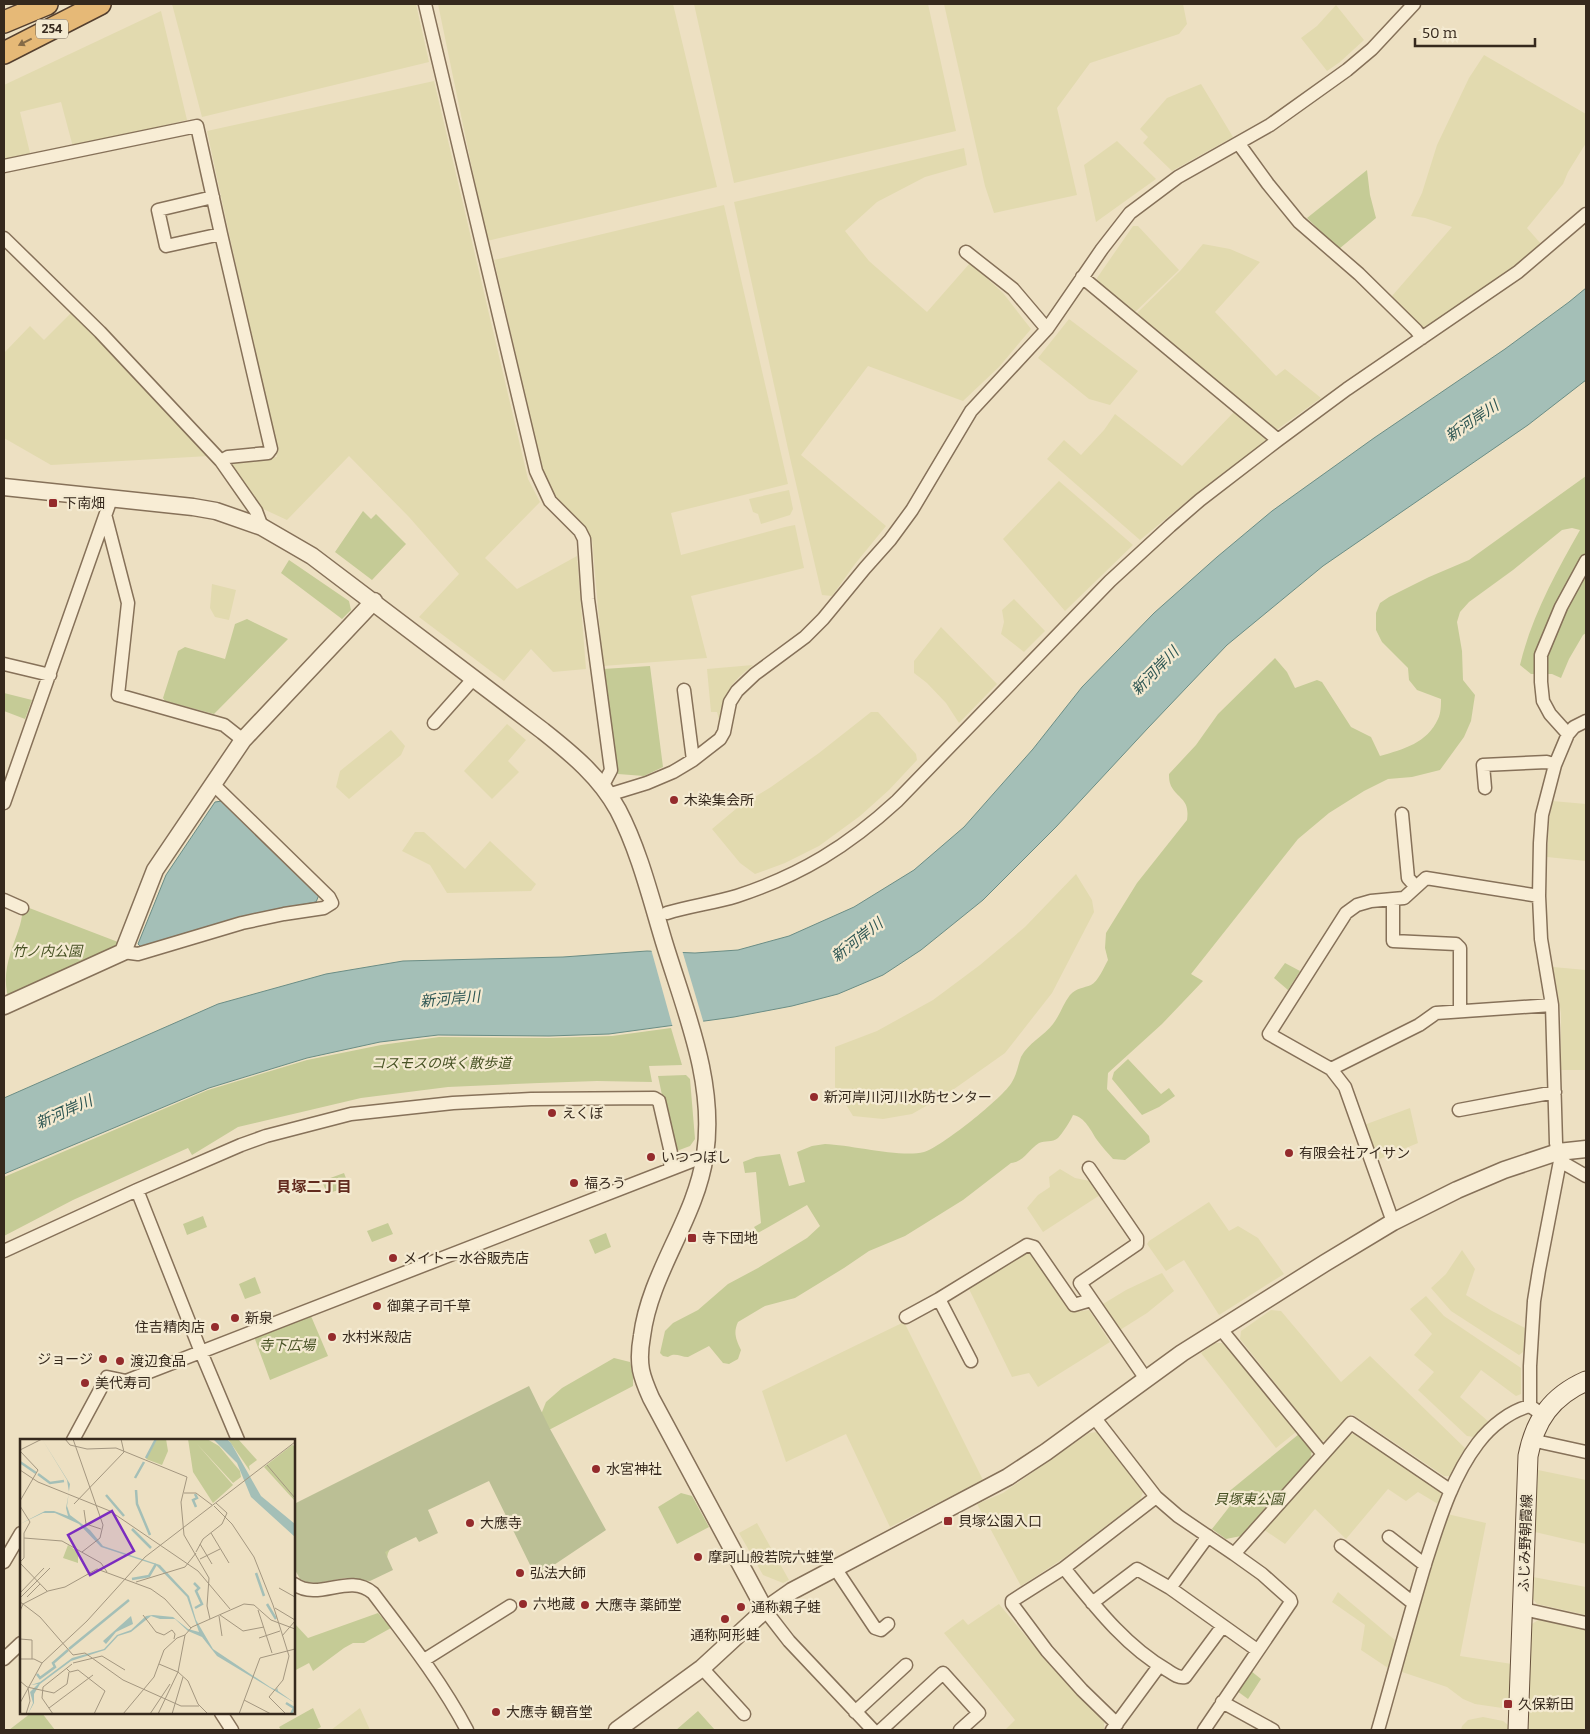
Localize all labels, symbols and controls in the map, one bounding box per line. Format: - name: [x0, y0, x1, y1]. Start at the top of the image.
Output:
- scale bar: [1415, 15, 1535, 47]
- road number: 254: [36, 20, 68, 38]
- text: 50 m: [1422, 24, 1458, 42]
- one-way arrow: [18, 38, 33, 46]
- water label: 新河岸川: [1442, 396, 1504, 445]
- place label: 下南畑: [63, 495, 105, 512]
- marker: 下南畑: [47, 497, 59, 509]
- water label: 新河岸川: [1128, 642, 1184, 699]
- place label: 木染集会所: [684, 792, 754, 809]
- marker: 木染集会所: [668, 794, 680, 806]
- water label: 新河岸川: [828, 913, 888, 966]
- park label: 竹ノ内公園: [12, 943, 84, 960]
- water label: 新河岸川: [419, 987, 483, 1011]
- park label: コスモスの咲く散歩道: [371, 1055, 513, 1072]
- place label: 新河岸川河川水防センター: [824, 1089, 992, 1106]
- water label: 新河岸川: [33, 1091, 97, 1132]
- marker: 新河岸川河川水防センター: [808, 1091, 820, 1103]
- place label: えくぼ: [562, 1105, 604, 1122]
- marker: えくぼ: [546, 1107, 558, 1119]
- place label: 有限会社アイサン: [1299, 1145, 1410, 1162]
- marker: 有限会社アイサン: [1283, 1147, 1295, 1159]
- place label: いつつぼし: [661, 1149, 731, 1166]
- marker: いつつぼし: [645, 1151, 657, 1163]
- place label: 福ろう: [584, 1175, 626, 1192]
- marker: 福ろう: [568, 1177, 580, 1189]
- district label: 貝塚二丁目: [276, 1178, 352, 1196]
- place label: 寺下団地: [702, 1230, 758, 1247]
- marker: 寺下団地: [686, 1232, 698, 1244]
- place label: メイトー水谷販売店: [403, 1250, 529, 1267]
- marker: メイトー水谷販売店: [387, 1252, 399, 1264]
- place label: 御菓子司千草: [387, 1298, 471, 1315]
- marker: 御菓子司千草: [371, 1300, 383, 1312]
- place label: 新泉: [245, 1310, 273, 1327]
- marker: 新泉: [229, 1312, 241, 1324]
- place label: 住吉精肉店: [135, 1319, 205, 1336]
- marker: 住吉精肉店: [209, 1321, 221, 1333]
- place label: 水村米殻店: [342, 1329, 412, 1346]
- marker: 水村米殻店: [326, 1331, 338, 1343]
- park label: 寺下広場: [259, 1337, 317, 1354]
- place label: ジョージ: [37, 1351, 93, 1368]
- marker: ジョージ: [97, 1353, 109, 1365]
- place label: 渡辺食品: [130, 1353, 186, 1370]
- marker: 渡辺食品: [114, 1355, 126, 1367]
- place label: 美代寿司: [95, 1375, 151, 1392]
- marker: 美代寿司: [79, 1377, 91, 1389]
- inset map: [20, 1439, 295, 1714]
- place label: 水宮神社: [606, 1461, 662, 1478]
- marker: 水宮神社: [590, 1463, 602, 1475]
- park label: 貝塚東公園: [1214, 1491, 1286, 1508]
- street label: ふじみ野朝霞線: [1515, 1494, 1536, 1592]
- place label: 貝塚公園入口: [958, 1513, 1042, 1530]
- place label: 大應寺: [480, 1515, 522, 1532]
- marker: 貝塚公園入口: [942, 1515, 954, 1527]
- marker: 大應寺: [464, 1517, 476, 1529]
- place label: 摩訶山般若院六蛙堂: [708, 1549, 834, 1566]
- marker: 摩訶山般若院六蛙堂: [692, 1551, 704, 1563]
- place label: 弘法大師: [530, 1565, 586, 1582]
- marker: 弘法大師: [514, 1567, 526, 1579]
- place label: 六地蔵: [533, 1596, 575, 1613]
- place label: 大應寺 薬師堂: [595, 1597, 682, 1614]
- marker: 六地蔵: [517, 1598, 529, 1610]
- marker: 大應寺 薬師堂: [579, 1599, 591, 1611]
- place label: 通称親子蛙: [751, 1599, 821, 1616]
- marker: 通称親子蛙: [735, 1601, 747, 1613]
- marker: 通称阿形蛙: [719, 1613, 731, 1625]
- place label: 通称阿形蛙: [690, 1627, 760, 1644]
- place label: 久保新田: [1518, 1696, 1574, 1713]
- marker: 久保新田: [1502, 1698, 1514, 1710]
- place label: 大應寺 観音堂: [506, 1704, 593, 1721]
- marker: 大應寺 観音堂: [490, 1706, 502, 1718]

